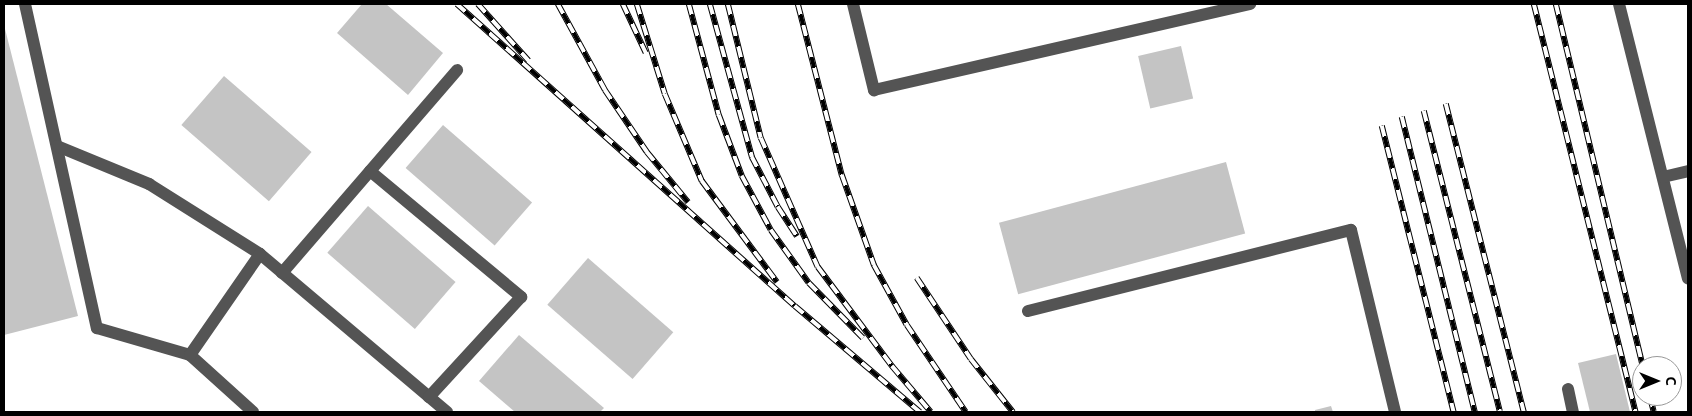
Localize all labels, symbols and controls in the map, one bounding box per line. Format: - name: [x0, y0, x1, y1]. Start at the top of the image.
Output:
- north arrow: [1632, 356, 1682, 406]
- text: С: [1663, 377, 1679, 385]

